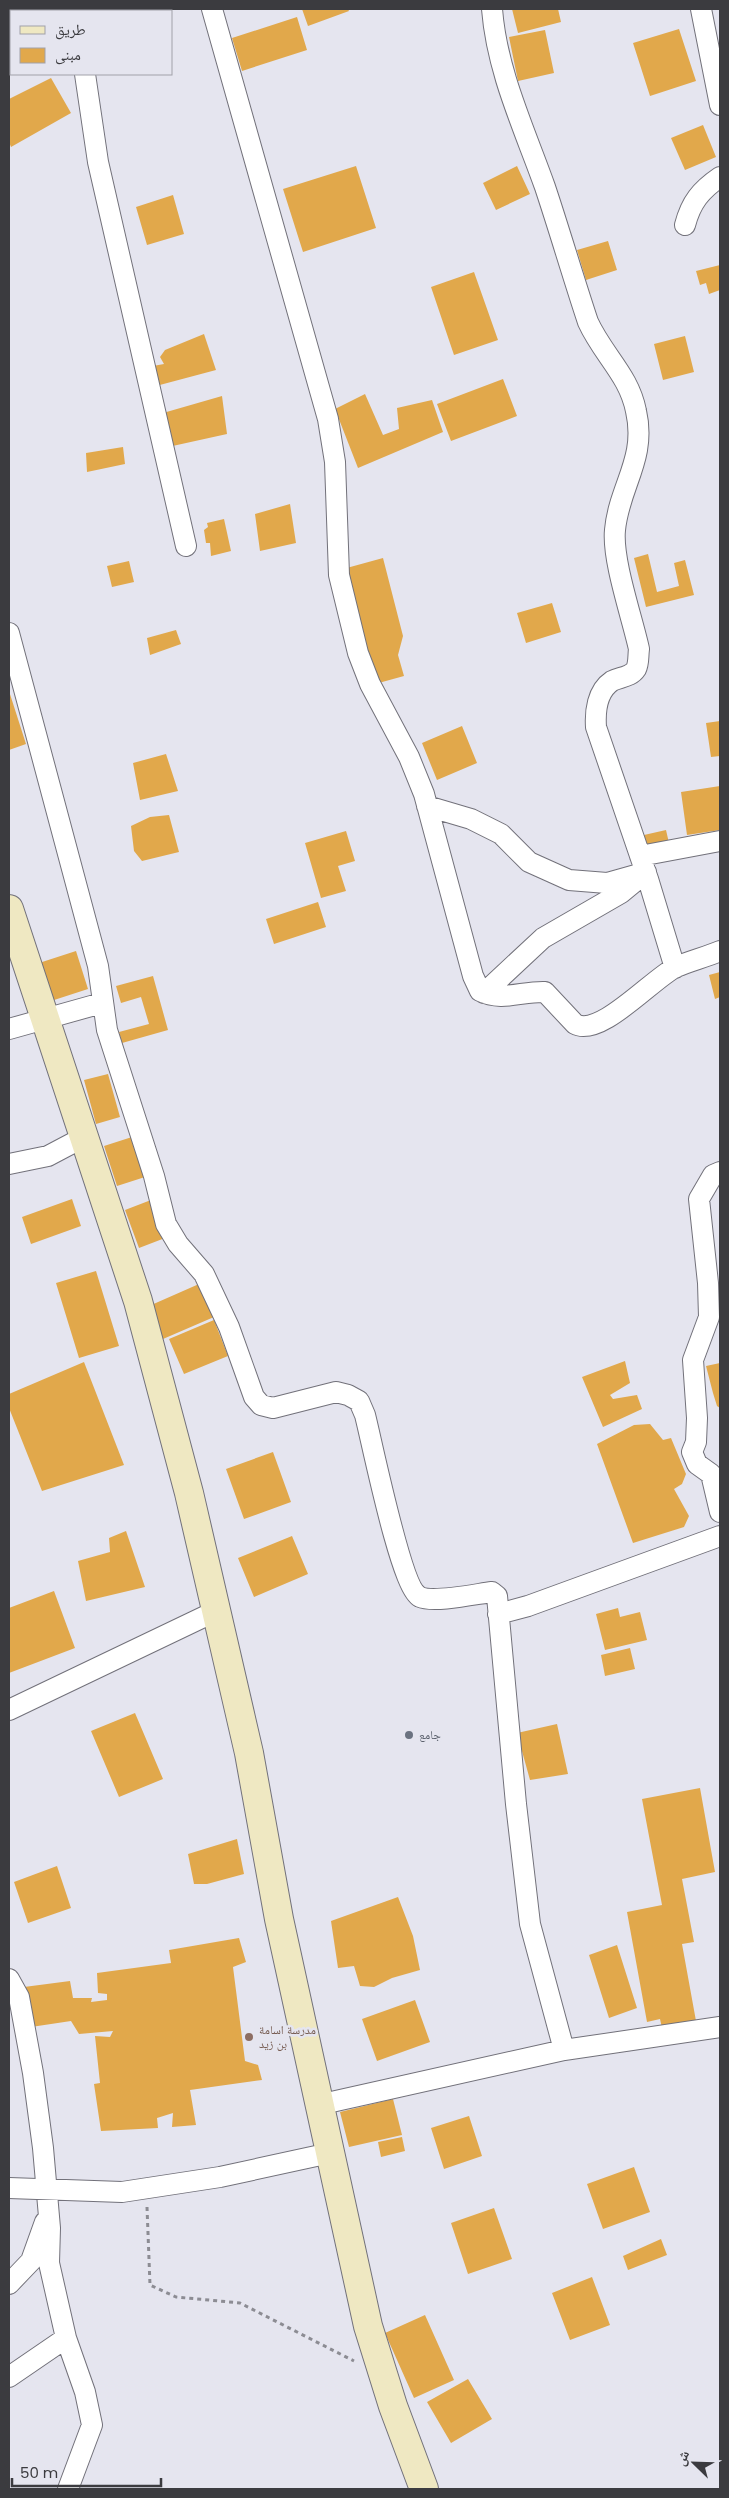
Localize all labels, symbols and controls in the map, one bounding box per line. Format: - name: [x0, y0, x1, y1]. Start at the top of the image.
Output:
- legend: [10, 10, 172, 75]
- text: طريق: [55, 19, 86, 40]
- text: مبنى: [55, 44, 81, 65]
- place label: جامع: [419, 1726, 441, 1743]
- marker: جامع: [403, 1729, 415, 1741]
- place label: مدرسة اسامة بن زيد: [259, 2021, 316, 2052]
- marker: مدرسة اسامة بن زيد: [243, 2031, 255, 2043]
- north arrow: [669, 2438, 719, 2488]
- text: ش: [670, 2447, 694, 2469]
- scale bar: [12, 2456, 161, 2488]
- text: 50 m: [20, 2462, 58, 2483]

